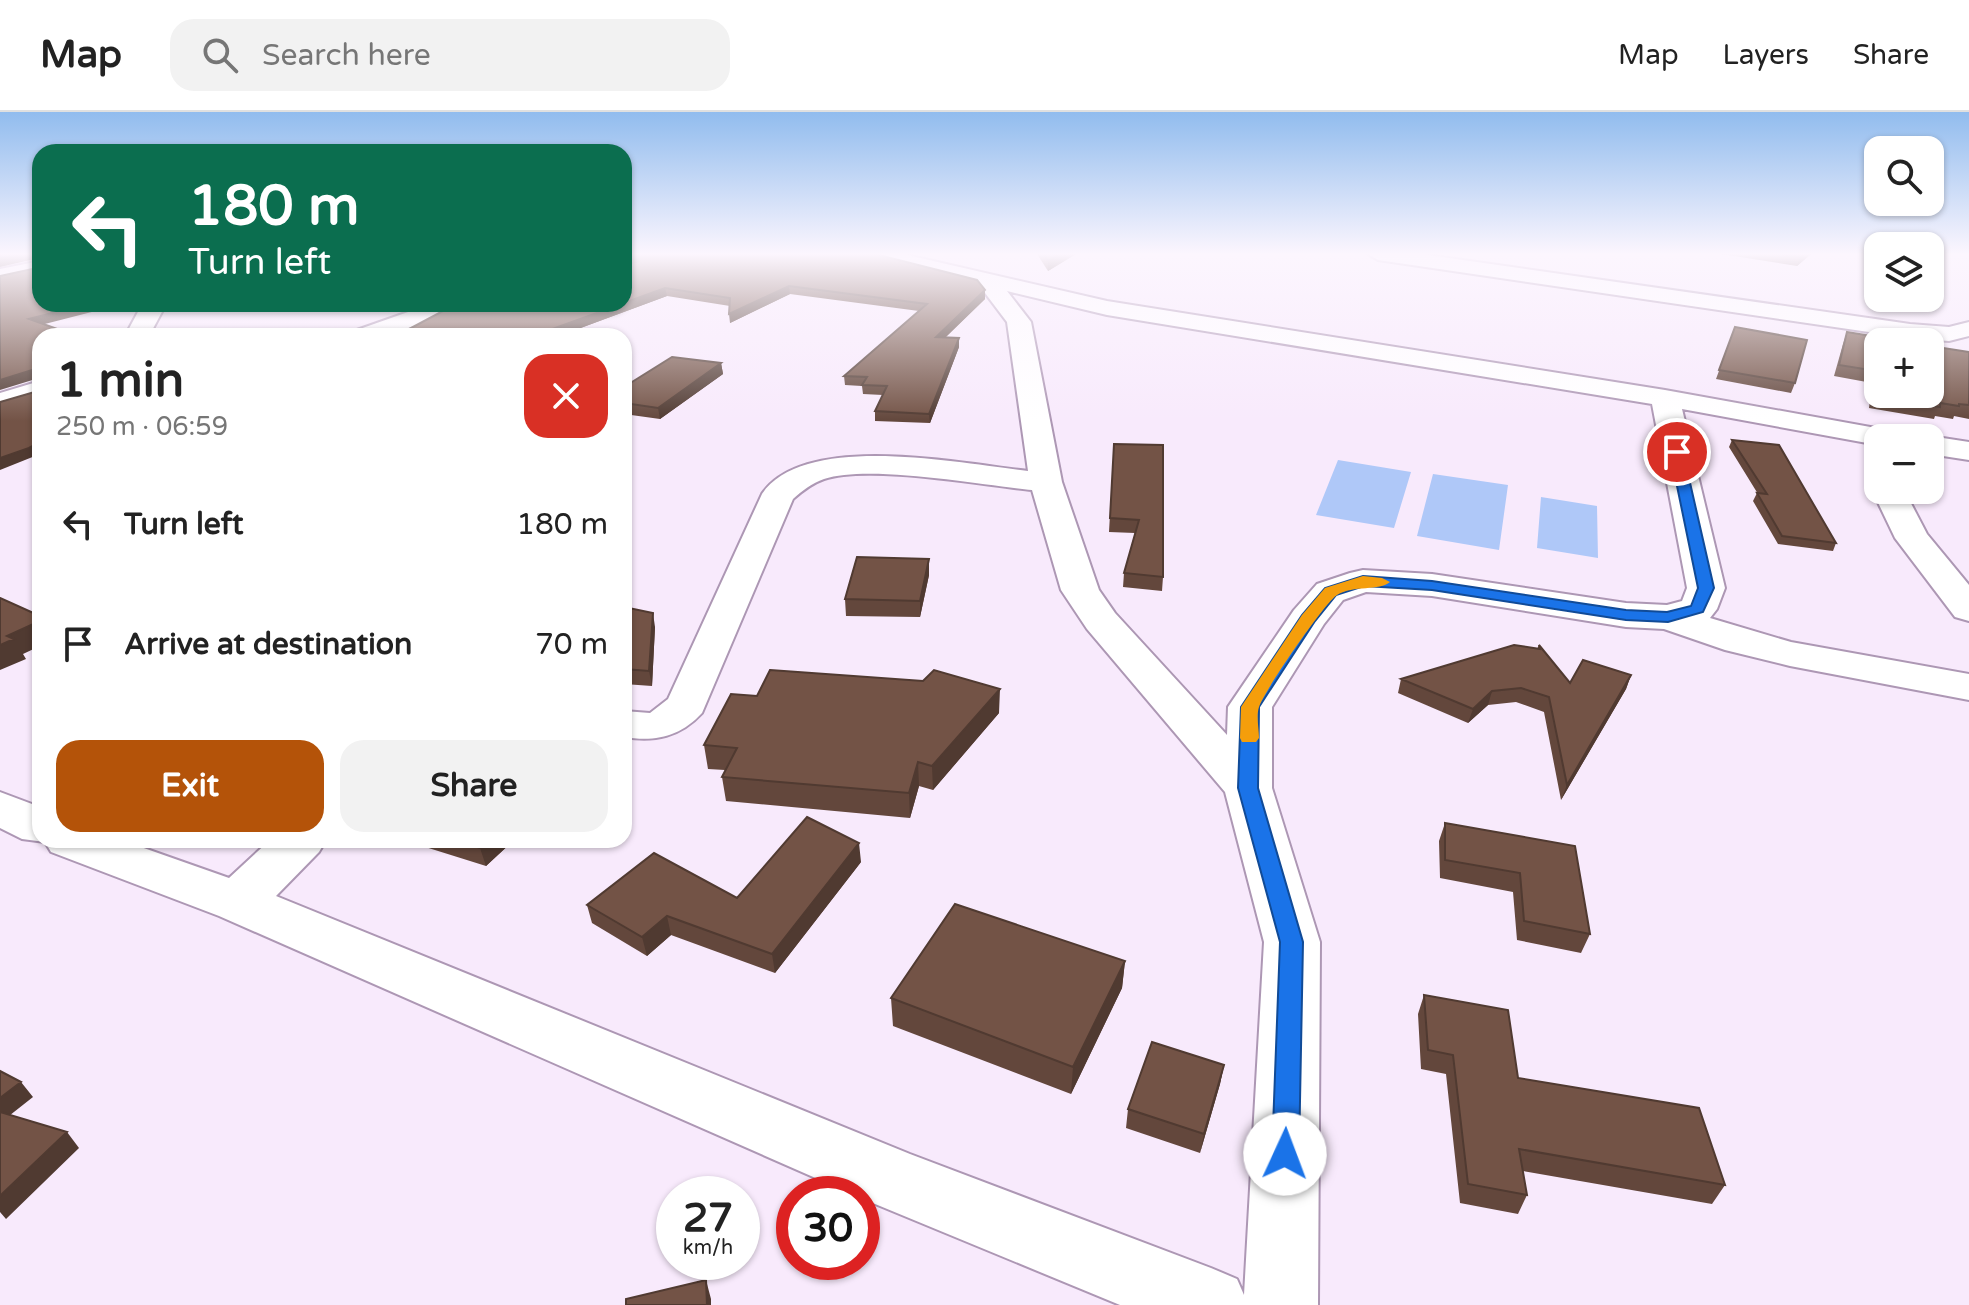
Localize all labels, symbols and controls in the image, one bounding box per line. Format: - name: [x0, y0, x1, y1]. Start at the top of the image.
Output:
- search box: [170, 19, 730, 91]
- text: Map: [40, 32, 122, 78]
- icon: search: [198, 33, 242, 77]
- text: Search here: [262, 37, 431, 74]
- text: Map: [1618, 38, 1679, 72]
- text: Layers: [1723, 38, 1809, 72]
- text: Share: [1853, 38, 1929, 72]
- map controls: [1864, 136, 1944, 504]
- button: search: [1864, 136, 1944, 216]
- text: 180 m: [188, 173, 359, 240]
- icon: left: [56, 176, 160, 280]
- button: layers: [1864, 232, 1944, 312]
- text: Turn left: [188, 241, 331, 284]
- button: +: [1864, 328, 1944, 408]
- text: 1 min: [56, 352, 184, 410]
- button: close: [524, 354, 608, 438]
- text: 250 m · 06:59: [56, 411, 228, 442]
- pin: [1643, 418, 1711, 486]
- button: −: [1864, 424, 1944, 504]
- icon: arrive: [1655, 430, 1699, 474]
- icon: left: [56, 502, 100, 546]
- text: Turn left: [124, 506, 243, 543]
- text: 180 m: [516, 506, 608, 543]
- icon: arrive: [56, 622, 100, 666]
- text: Arrive at destination: [124, 626, 412, 663]
- text: 70 m: [535, 626, 608, 663]
- button: Exit: [56, 740, 324, 832]
- button: Share: [340, 740, 608, 832]
- position arrow: [1243, 1112, 1327, 1196]
- speed limit sign: 30: [776, 1176, 880, 1280]
- text: 27: [683, 1194, 733, 1242]
- text: km/h: [683, 1236, 733, 1260]

